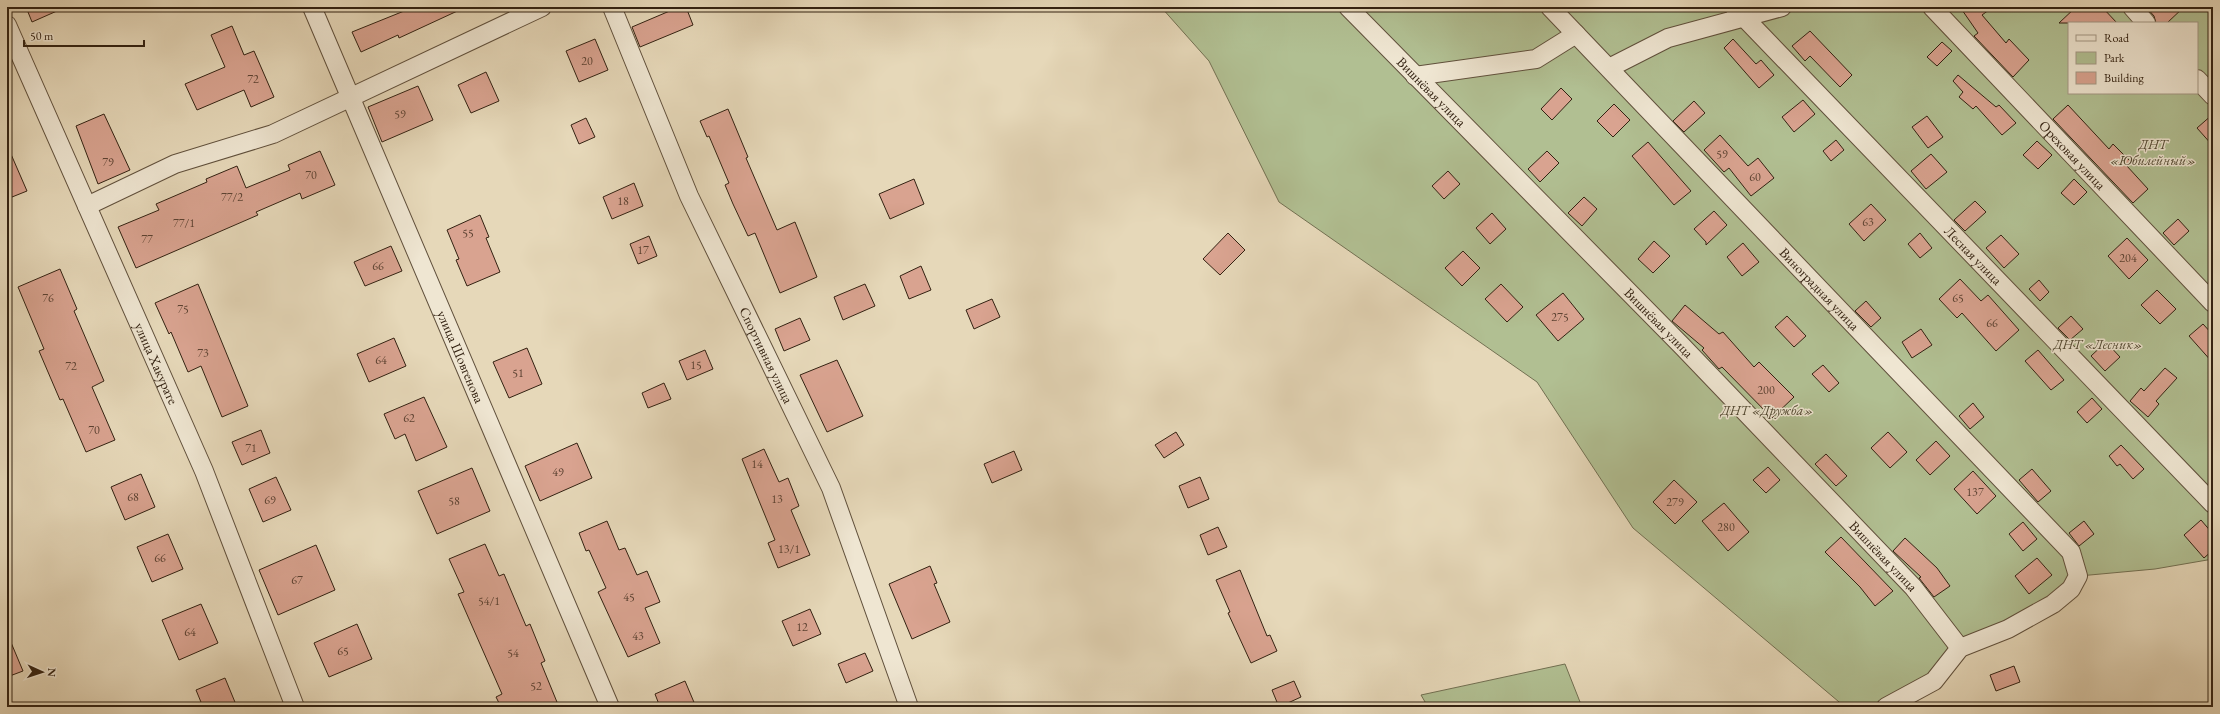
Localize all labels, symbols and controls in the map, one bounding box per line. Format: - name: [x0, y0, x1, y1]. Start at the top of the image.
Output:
- scale bar: [24, 22, 144, 48]
- legend: [2068, 22, 2198, 94]
- text: 50 m: [30, 28, 54, 44]
- text: Road: [2104, 30, 2130, 46]
- text: Park: [2104, 50, 2125, 66]
- house number: 20: [581, 53, 593, 69]
- street label: Вишнёвая улица: [1393, 53, 1470, 131]
- text: Building: [2104, 70, 2145, 86]
- house number: 72: [247, 71, 259, 87]
- house number: 59: [394, 106, 406, 122]
- street label: Ореховая улица: [2035, 116, 2110, 194]
- park label: ДНТ «Юбилейный»: [2110, 135, 2196, 169]
- house number: 59: [1716, 146, 1728, 162]
- house number: 79: [102, 154, 114, 170]
- house number: 70: [305, 167, 317, 183]
- house number: 60: [1749, 169, 1761, 185]
- house number: 77/2: [221, 189, 243, 205]
- house number: 18: [617, 193, 629, 209]
- house number: 63: [1862, 214, 1874, 230]
- house number: 77/1: [173, 215, 195, 231]
- street label: Лесная улица: [1941, 222, 2006, 289]
- house number: 55: [462, 225, 474, 241]
- house number: 77: [141, 231, 153, 247]
- house number: 17: [637, 242, 649, 258]
- street label: Виноградная улица: [1776, 243, 1864, 335]
- house number: 204: [2119, 250, 2137, 266]
- house number: 66: [372, 258, 384, 274]
- street label: Вишнёвая улица: [1620, 284, 1698, 362]
- house number: 76: [42, 290, 54, 306]
- house number: 65: [1952, 290, 1964, 306]
- house number: 75: [177, 301, 189, 317]
- street label: Спортивная улица: [735, 304, 798, 407]
- street label: улица Шовгенова: [433, 308, 489, 406]
- house number: 275: [1551, 309, 1569, 325]
- house number: 66: [1986, 315, 1998, 331]
- street label: улица Хакурате: [131, 320, 183, 408]
- park label: ДНТ «Лесник»: [2052, 335, 2143, 353]
- house number: 73: [197, 345, 209, 361]
- house number: 64: [375, 352, 387, 368]
- house number: 15: [690, 357, 702, 373]
- house number: 72: [65, 358, 77, 374]
- house number: 51: [512, 365, 524, 381]
- house number: 200: [1757, 382, 1775, 398]
- park label: ДНТ «Дружба»: [1720, 401, 1813, 419]
- house number: 62: [403, 410, 415, 426]
- house number: 70: [88, 422, 100, 438]
- house number: 71: [245, 440, 257, 456]
- house number: 14: [751, 456, 763, 472]
- house number: 49: [552, 464, 564, 480]
- house number: 137: [1966, 484, 1984, 500]
- house number: 68: [127, 489, 139, 505]
- house number: 13: [771, 491, 783, 507]
- house number: 69: [264, 492, 276, 508]
- house number: 58: [448, 493, 460, 509]
- house number: 279: [1666, 494, 1684, 510]
- street label: Вишнёвая улица: [1845, 517, 1922, 595]
- house number: 280: [1717, 519, 1735, 535]
- house number: 13/1: [778, 541, 800, 557]
- house number: 66: [154, 550, 166, 566]
- house number: 67: [291, 572, 303, 588]
- house number: 45: [623, 589, 635, 605]
- house number: 54/1: [478, 593, 500, 609]
- house number: 12: [796, 619, 808, 635]
- house number: 64: [184, 624, 196, 640]
- house number: 43: [632, 628, 644, 644]
- house number: 65: [337, 643, 349, 659]
- house number: 54: [507, 645, 519, 661]
- north arrow: [22, 652, 62, 692]
- text: N: [45, 668, 59, 677]
- house number: 52: [530, 678, 542, 694]

